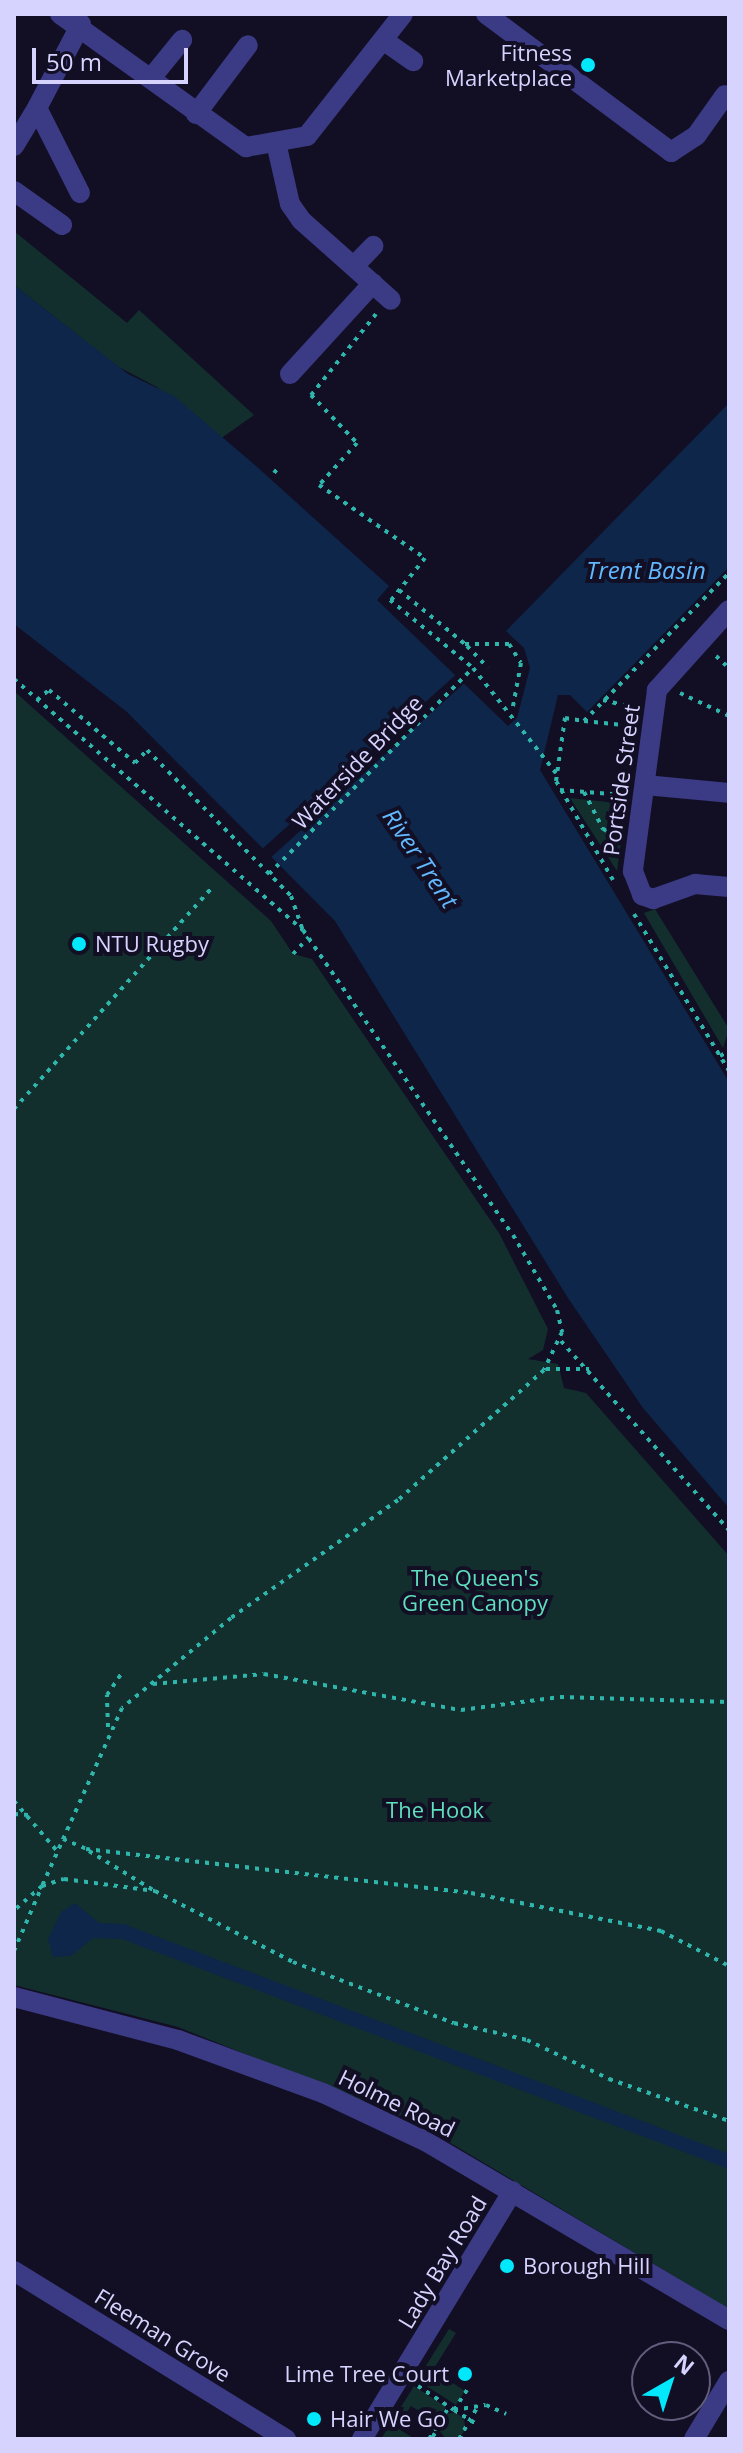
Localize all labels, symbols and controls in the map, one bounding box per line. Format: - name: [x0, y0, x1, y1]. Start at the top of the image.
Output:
- scale bar: [36, 32, 192, 82]
- place label: Fitness Marketplace: [445, 39, 572, 90]
- text: 50 m: [46, 45, 102, 78]
- marker: Fitness Marketplace: [579, 56, 597, 74]
- water label: Trent Basin: [586, 556, 706, 584]
- street label: Waterside Bridge: [286, 690, 428, 834]
- street label: Portside Street: [597, 703, 645, 857]
- water label: River Trent: [377, 803, 465, 913]
- place label: NTU Rugby: [95, 931, 209, 957]
- marker: NTU Rugby: [70, 935, 88, 953]
- park label: The Queen's Green Canopy: [402, 1564, 548, 1616]
- park label: The Hook: [386, 1797, 484, 1823]
- street label: Holme Road: [335, 2064, 459, 2142]
- street label: Lady Bay Road: [392, 2191, 492, 2333]
- place label: Borough Hill: [523, 2253, 650, 2279]
- marker: Borough Hill: [498, 2257, 516, 2275]
- street label: Fleeman Grove: [90, 2283, 236, 2387]
- north arrow: [631, 2341, 711, 2421]
- text: N: [668, 2347, 701, 2381]
- place label: Lime Tree Court: [285, 2361, 449, 2387]
- marker: Lime Tree Court: [456, 2365, 474, 2383]
- place label: Hair We Go: [330, 2406, 446, 2432]
- marker: Hair We Go: [305, 2410, 323, 2428]

